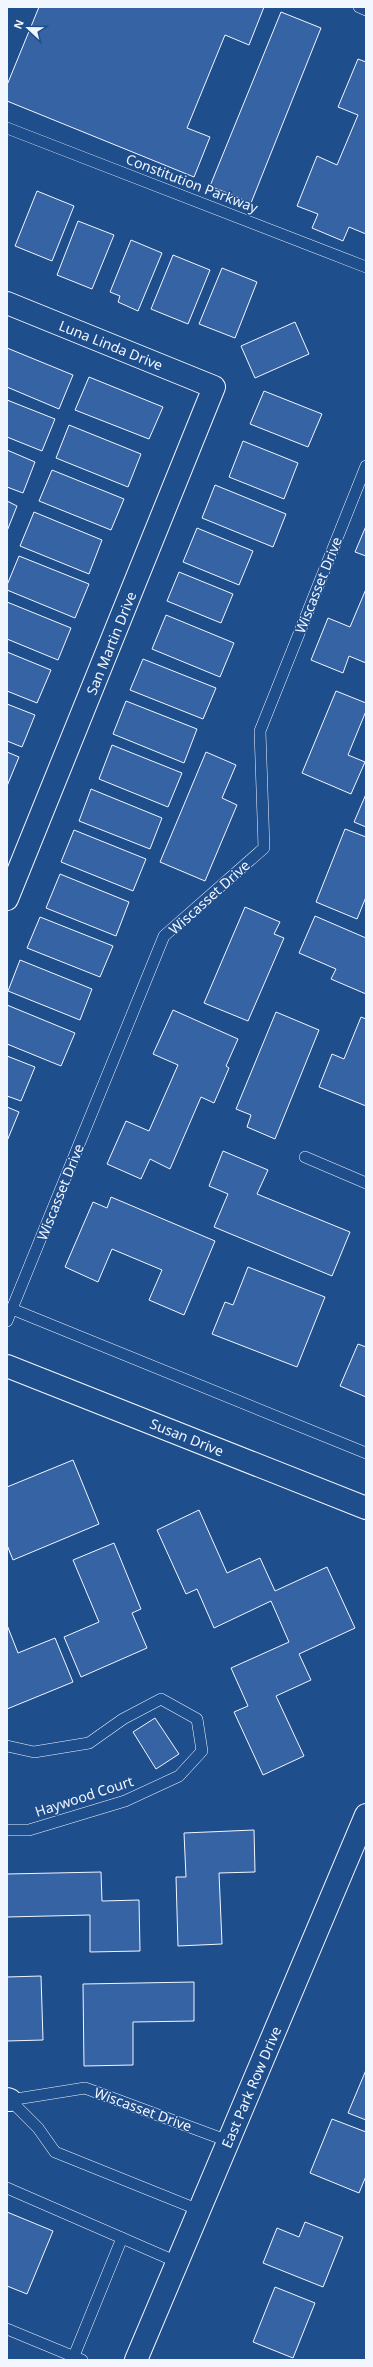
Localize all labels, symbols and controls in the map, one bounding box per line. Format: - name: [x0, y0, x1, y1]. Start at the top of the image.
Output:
- north arrow: [8, 8, 48, 48]
- text: N: [10, 17, 27, 31]
- street label: Constitution Parkway: [123, 149, 262, 217]
- street label: Luna Linda Drive: [56, 316, 166, 375]
- street label: Wiscasset Drive: [290, 534, 346, 636]
- street label: San Martin Drive: [82, 588, 140, 697]
- street label: Wiscasset Drive: [165, 856, 254, 938]
- street label: Wiscasset Drive: [32, 1141, 88, 1243]
- street label: Susan Drive: [147, 1414, 227, 1460]
- street label: Haywood Court: [32, 1771, 136, 1821]
- street label: East Park Row Drive: [217, 2023, 285, 2151]
- street label: Wiscasset Drive: [92, 2083, 195, 2135]

